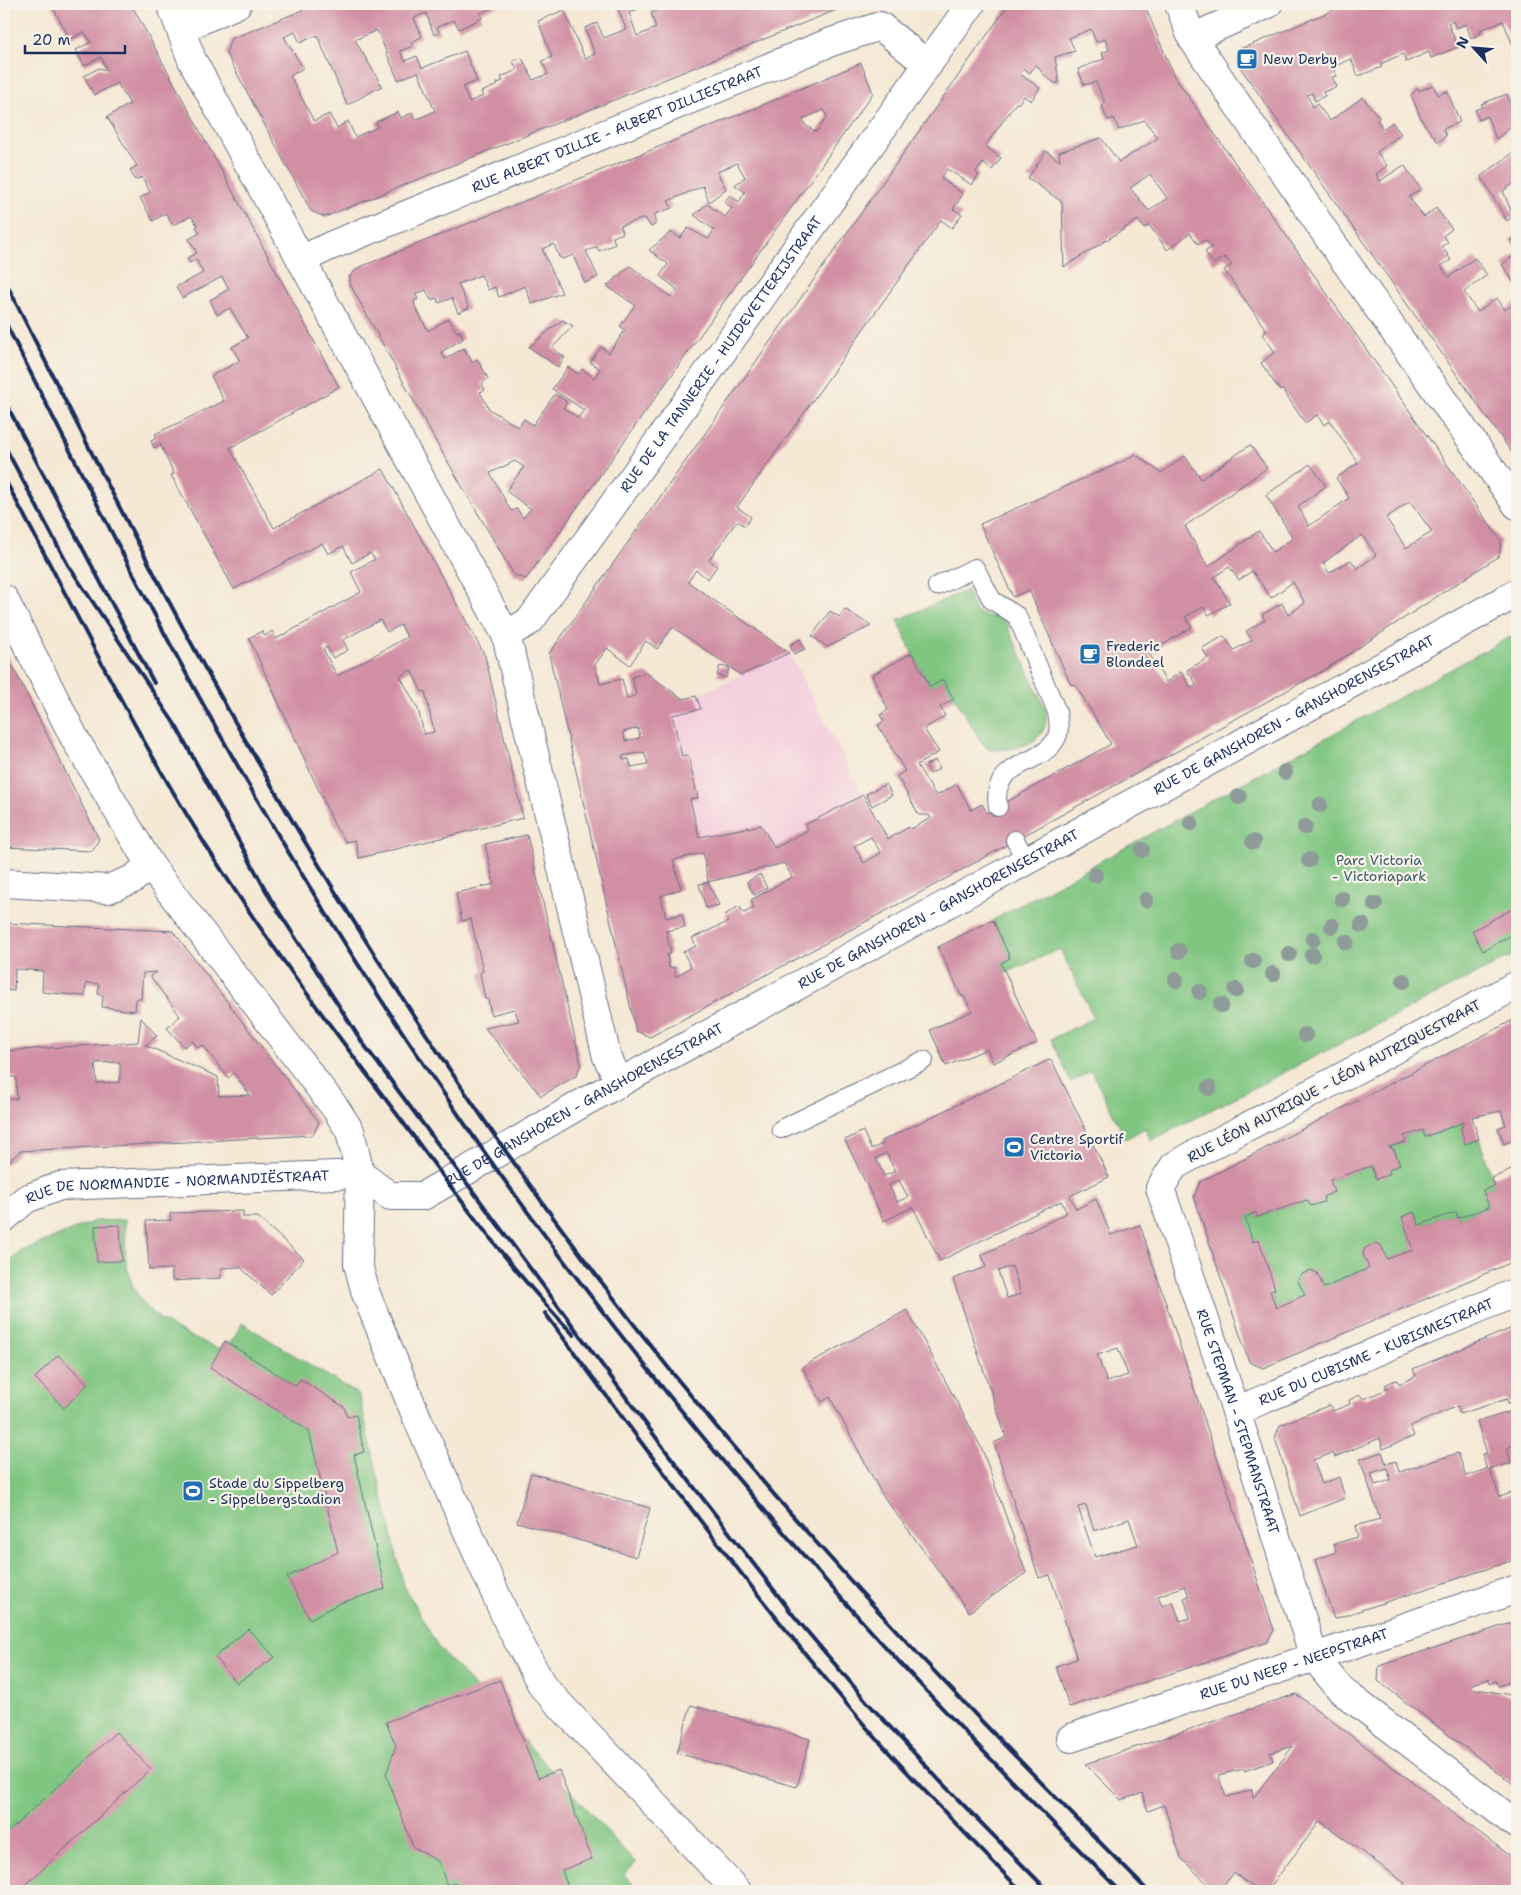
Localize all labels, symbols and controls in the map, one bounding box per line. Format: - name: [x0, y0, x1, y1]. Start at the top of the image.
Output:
- scale bar: [25, 22, 125, 54]
- north arrow: [1448, 22, 1498, 72]
- text: 20 m: [32, 30, 71, 50]
- text: N: [1452, 33, 1473, 51]
- cafe icon: New Derby: [1235, 47, 1259, 71]
- place label: New Derby: [1263, 50, 1337, 68]
- street label: RUE ALBERT DILLIE - ALBERT DILLIESTRAAT: [469, 62, 765, 196]
- street label: RUE DE LA TANNERIE - HUIDEVETTERIJSTRAAT: [616, 212, 826, 496]
- street label: RUE DE GANSHOREN - GANSHORENSESTRAAT: [1150, 631, 1438, 799]
- place label: Frederic Blondeel: [1106, 637, 1165, 671]
- cafe icon: Frederic Blondeel: [1078, 642, 1102, 666]
- street label: RUE DE GANSHOREN - GANSHORENSESTRAAT: [795, 825, 1082, 993]
- park label: Parc Victoria - Victoriapark: [1332, 851, 1426, 885]
- street label: RUE LÉON AUTRIQUE - LÉON AUTRIQUESTRAAT: [1184, 996, 1484, 1166]
- street label: RUE DE GANSHOREN - GANSHORENSESTRAAT: [441, 1019, 727, 1191]
- place label: Centre Sportif Victoria: [1030, 1130, 1125, 1164]
- sports icon: Centre Sportif Victoria: [1002, 1135, 1026, 1159]
- street label: RUE DE NORMANDIE - NORMANDIËSTRAAT: [23, 1166, 330, 1207]
- street label: RUE DU CUBISME - KUBISMESTRAAT: [1256, 1294, 1496, 1409]
- street label: RUE STEPMAN - STEPMANSTRAAT: [1193, 1306, 1283, 1536]
- place label: Stade du Sippelberg - Sippelbergstadion: [209, 1474, 344, 1508]
- sports icon: Stade du Sippelberg - Sippelbergstadion: [181, 1479, 205, 1503]
- street label: RUE DU NEEP - NEEPSTRAAT: [1197, 1624, 1391, 1703]

